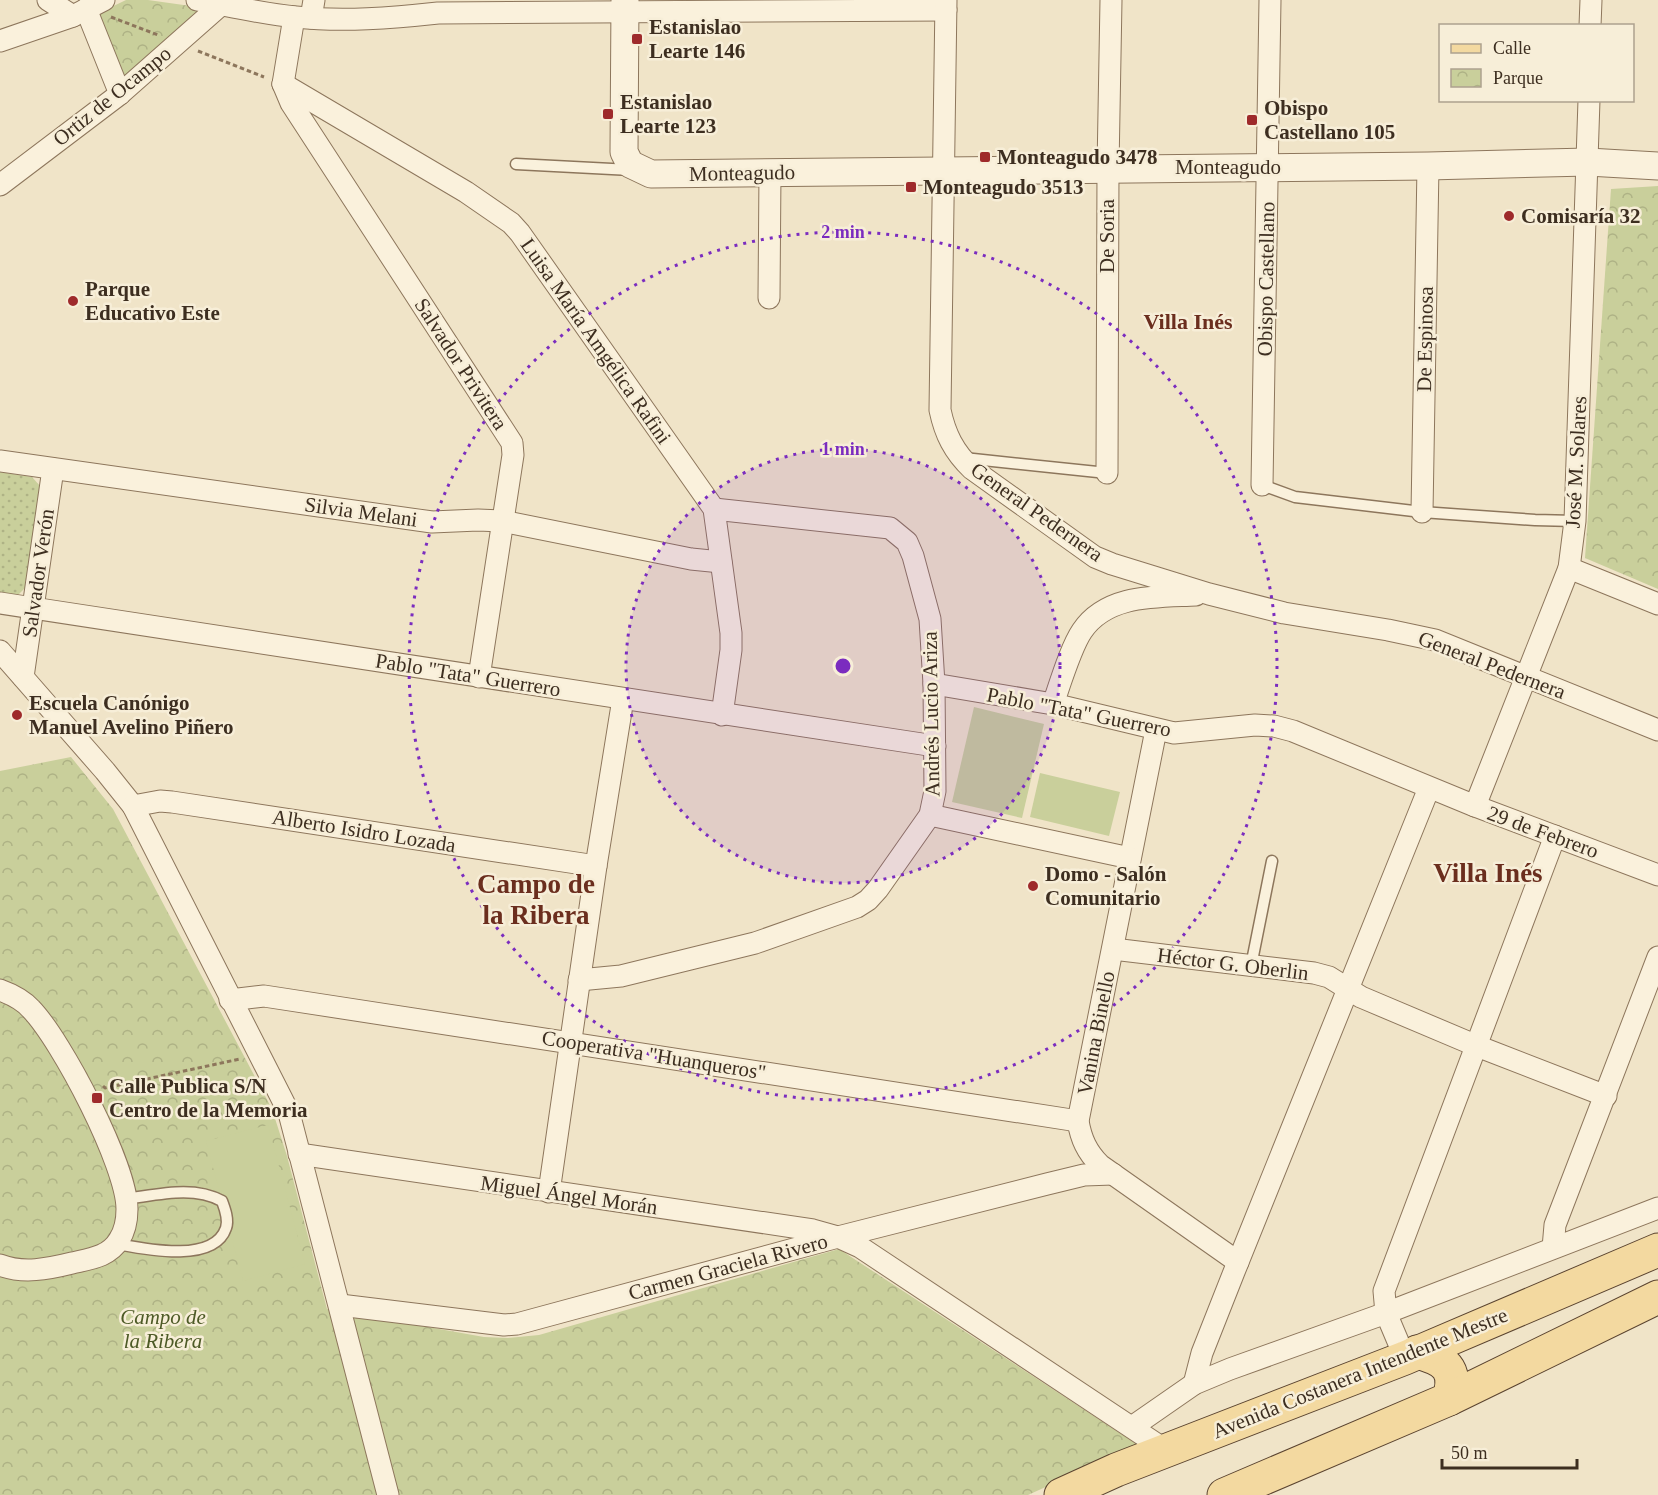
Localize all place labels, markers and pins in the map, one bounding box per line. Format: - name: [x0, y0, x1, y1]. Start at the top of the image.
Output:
- place label: Estanislao Learte 146: [649, 15, 745, 63]
- marker: Estanislao Learte 146: [630, 32, 644, 46]
- place label: Estanislao Learte 123: [620, 90, 716, 138]
- place label: Obispo Castellano 105: [1264, 96, 1395, 144]
- marker: Estanislao Learte 123: [601, 107, 615, 121]
- marker: Obispo Castellano 105: [1245, 113, 1259, 127]
- place label: Monteagudo 3478: [997, 145, 1157, 169]
- marker: Monteagudo 3478: [978, 150, 992, 164]
- place label: Monteagudo 3513: [923, 175, 1083, 199]
- marker: Monteagudo 3513: [904, 180, 918, 194]
- place label: Comisaría 32: [1521, 204, 1641, 228]
- marker: Comisaría 32: [1502, 209, 1516, 223]
- place label: Parque Educativo Este: [85, 277, 220, 325]
- marker: Parque Educativo Este: [66, 294, 80, 308]
- centre of rings: [833, 656, 853, 676]
- place label: Escuela Canónigo Manuel Avelino Piñero: [29, 691, 234, 739]
- marker: Escuela Canónigo Manuel Avelino Piñero: [10, 708, 24, 722]
- place label: Domo - Salón Comunitario: [1045, 862, 1167, 910]
- marker: Domo - Salón Comunitario: [1026, 879, 1040, 893]
- place label: Calle Publica S/N Centro de la Memoria: [109, 1074, 308, 1122]
- marker: Calle Publica S/N Centro de la Memoria: [90, 1091, 104, 1105]

